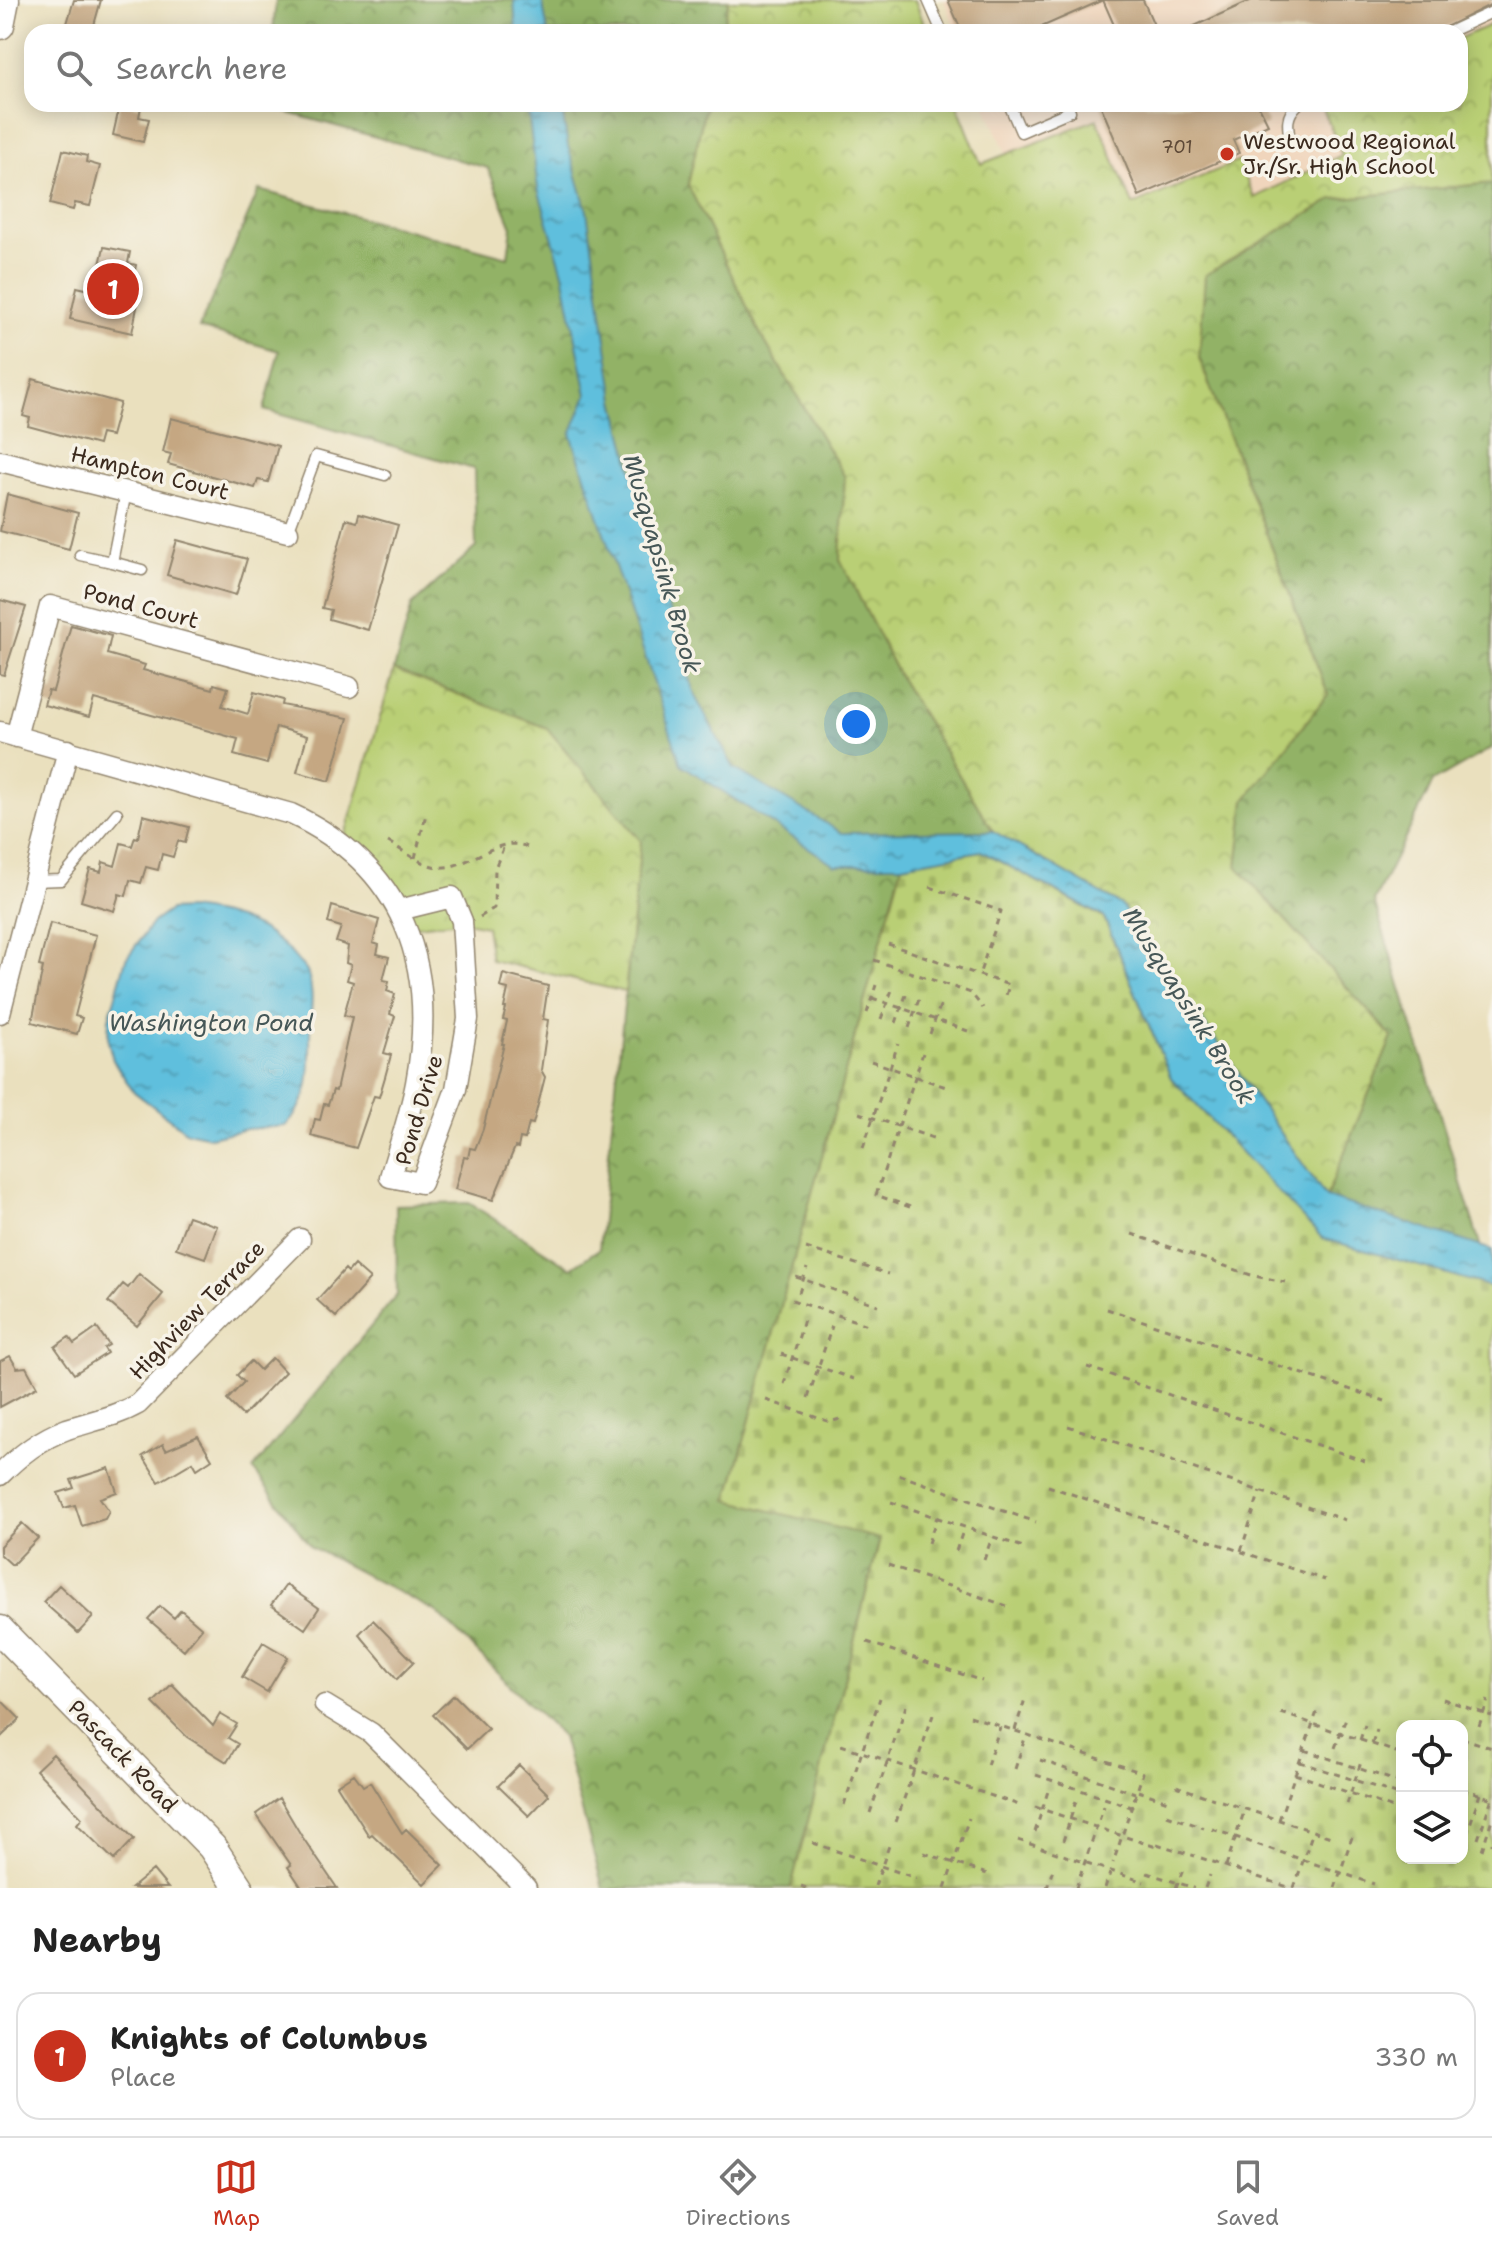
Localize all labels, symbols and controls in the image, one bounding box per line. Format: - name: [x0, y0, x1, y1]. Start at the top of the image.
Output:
- search box: [24, 24, 1468, 112]
- icon: search: [52, 46, 96, 90]
- text: Search here: [116, 48, 287, 89]
- place label: Westwood Regional Jr./Sr. High School: [1243, 127, 1456, 181]
- house number: 701: [1161, 135, 1193, 159]
- marker: Westwood Regional Jr./Sr. High School: [1218, 145, 1236, 163]
- pin: 1: [87, 259, 139, 319]
- street label: Hampton Court: [68, 439, 232, 507]
- water label: Musquapsink Brook: [615, 451, 709, 678]
- street label: Pond Court: [80, 577, 202, 635]
- your location: [836, 704, 876, 744]
- water label: Musquapsink Brook: [1115, 901, 1263, 1111]
- water label: Washington Pond: [109, 1007, 314, 1039]
- street label: Pond Drive: [388, 1051, 450, 1169]
- street label: Highview Terrace: [123, 1234, 271, 1386]
- street label: Pascack Road: [62, 1693, 184, 1819]
- map controls: [1396, 1720, 1468, 1864]
- button: locate: [1396, 1720, 1468, 1792]
- button: layers: [1396, 1792, 1468, 1864]
- text: Nearby: [32, 1917, 162, 1963]
- text: Knights of Columbus: [110, 2018, 428, 2059]
- text: 1: [54, 2039, 66, 2074]
- text: 330 m: [1374, 2039, 1458, 2074]
- text: Place: [110, 2059, 176, 2094]
- tab: Map: [213, 2155, 260, 2232]
- tab: Directions: [686, 2155, 791, 2232]
- tab: Saved: [1217, 2155, 1279, 2232]

